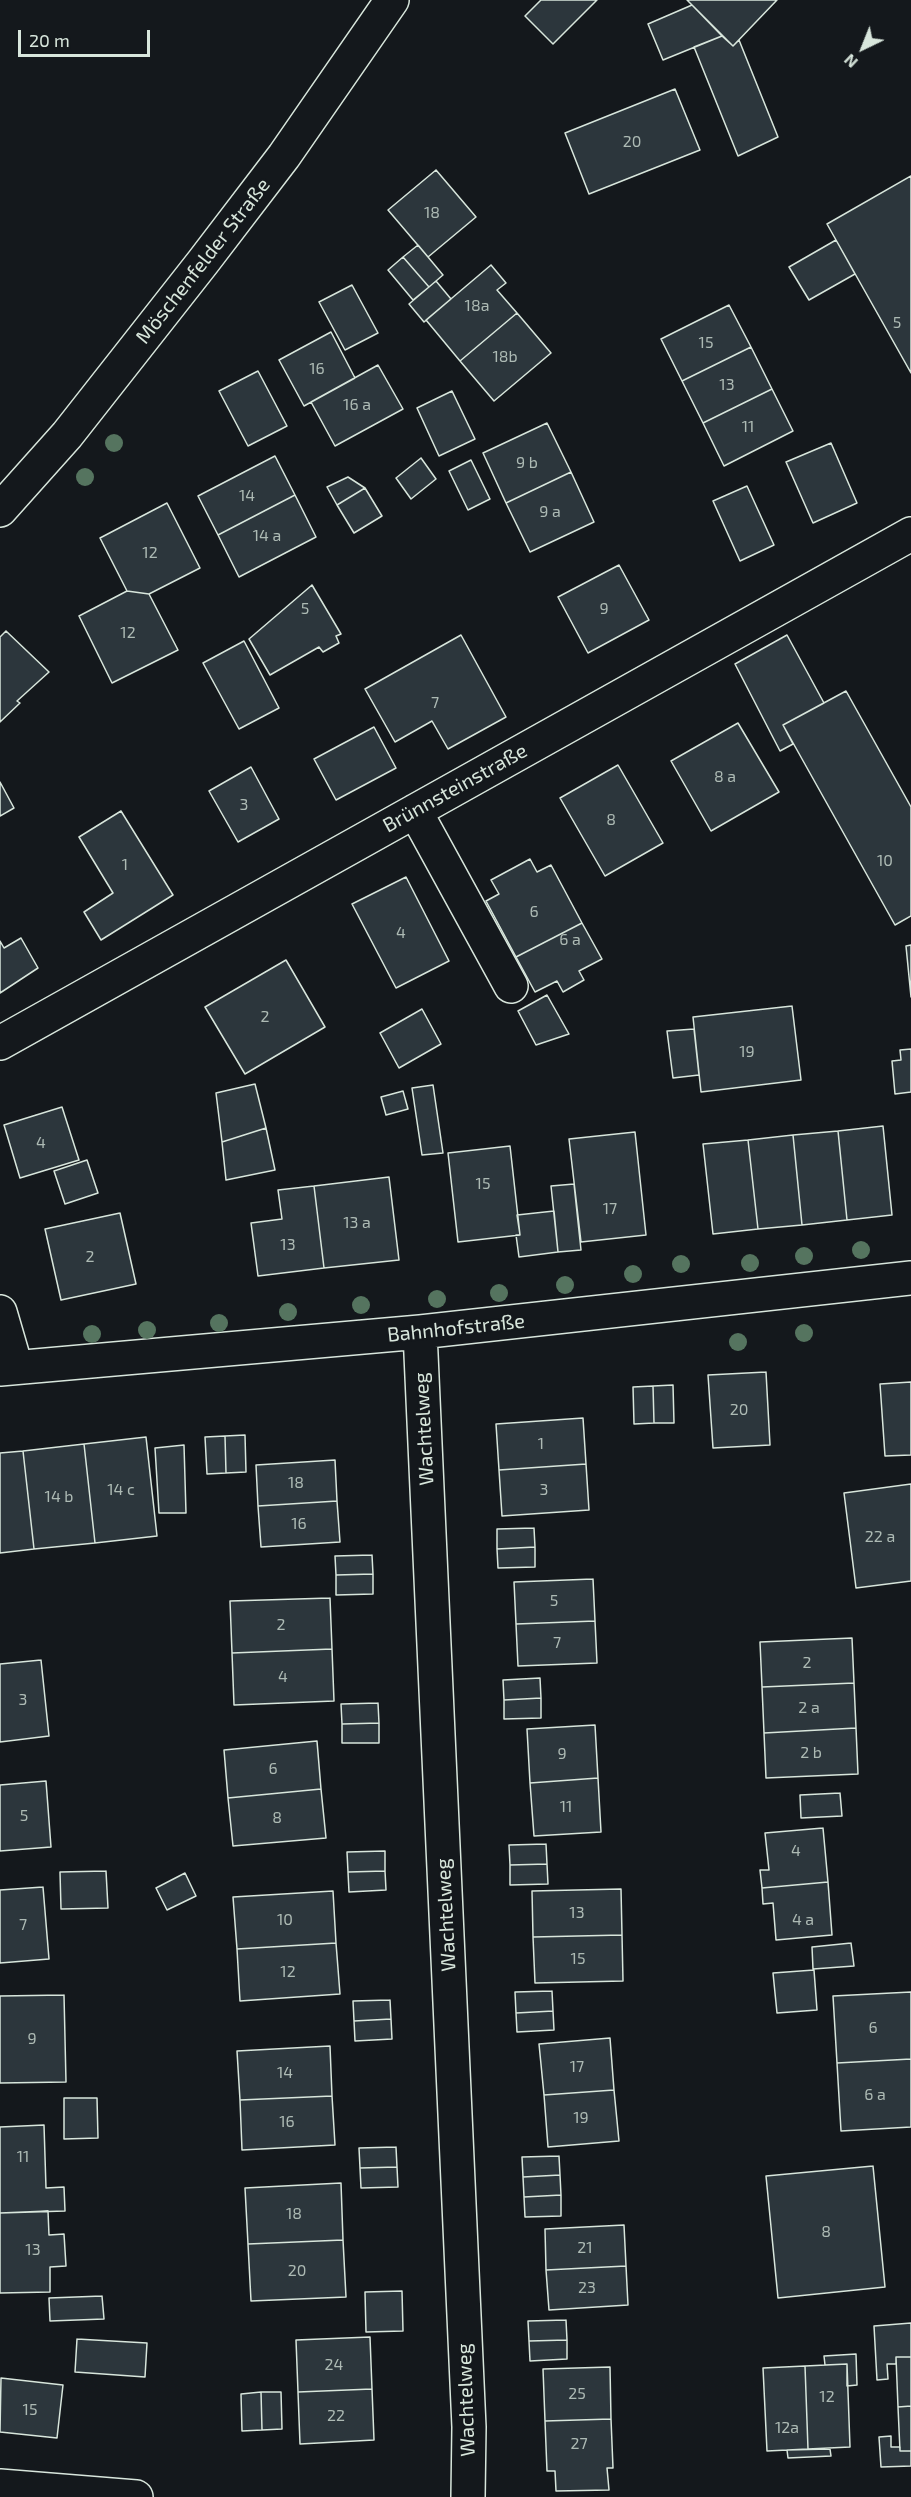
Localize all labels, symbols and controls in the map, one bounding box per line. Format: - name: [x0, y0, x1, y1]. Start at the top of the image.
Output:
- scale bar: [21, 18, 153, 56]
- north arrow: [833, 18, 893, 78]
- text: 20 m: [29, 29, 70, 51]
- text: N: [840, 51, 861, 72]
- house number: 20: [623, 132, 641, 152]
- street label: Möschenfelder Straße: [131, 173, 275, 349]
- house number: 18: [424, 203, 440, 223]
- house number: 18a: [465, 296, 489, 316]
- house number: 5: [893, 313, 901, 333]
- house number: 15: [699, 333, 713, 353]
- house number: 18b: [492, 347, 518, 367]
- house number: 16: [309, 359, 325, 379]
- house number: 13: [719, 375, 735, 395]
- house number: 16 a: [343, 395, 371, 415]
- house number: 11: [742, 417, 754, 437]
- house number: 9 b: [516, 453, 538, 473]
- house number: 14: [239, 486, 255, 506]
- house number: 9 a: [539, 502, 561, 522]
- house number: 14 a: [253, 526, 281, 546]
- house number: 12: [142, 543, 158, 563]
- house number: 5: [301, 599, 309, 619]
- house number: 9: [599, 599, 609, 619]
- house number: 12: [120, 623, 136, 643]
- house number: 7: [431, 693, 439, 713]
- street label: Brünnsteinstraße: [379, 738, 531, 838]
- house number: 8 a: [714, 767, 736, 787]
- house number: 3: [240, 795, 248, 815]
- house number: 8: [606, 810, 616, 830]
- house number: 10: [877, 851, 893, 871]
- house number: 1: [122, 855, 128, 875]
- house number: 6: [529, 902, 539, 922]
- house number: 4: [396, 923, 406, 943]
- house number: 6 a: [559, 930, 581, 950]
- house number: 2: [261, 1007, 269, 1027]
- house number: 19: [739, 1042, 755, 1062]
- house number: 4: [36, 1133, 46, 1153]
- house number: 15: [476, 1174, 490, 1194]
- house number: 17: [603, 1199, 617, 1219]
- house number: 13 a: [343, 1213, 371, 1233]
- house number: 13: [280, 1235, 296, 1255]
- house number: 2: [86, 1247, 94, 1267]
- street label: Bahnhofstraße: [386, 1309, 526, 1347]
- street label: Wachtelweg: [409, 1372, 439, 1486]
- house number: 20: [730, 1400, 748, 1420]
- house number: 1: [538, 1434, 544, 1454]
- house number: 18: [288, 1473, 304, 1493]
- house number: 14 c: [107, 1480, 135, 1500]
- house number: 3: [540, 1480, 548, 1500]
- house number: 14 b: [45, 1487, 73, 1507]
- house number: 16: [291, 1514, 307, 1534]
- house number: 22 a: [865, 1527, 895, 1547]
- house number: 5: [550, 1591, 558, 1611]
- house number: 2: [277, 1615, 285, 1635]
- house number: 7: [553, 1633, 561, 1653]
- house number: 2: [803, 1653, 811, 1673]
- house number: 4: [278, 1667, 288, 1687]
- house number: 3: [19, 1690, 27, 1710]
- house number: 2 a: [798, 1698, 820, 1718]
- house number: 2 b: [800, 1743, 822, 1763]
- house number: 9: [557, 1744, 567, 1764]
- house number: 6: [268, 1759, 278, 1779]
- house number: 11: [560, 1797, 572, 1817]
- house number: 5: [20, 1806, 28, 1826]
- house number: 8: [272, 1808, 282, 1828]
- house number: 4: [791, 1841, 801, 1861]
- street label: Wachtelweg: [431, 1858, 461, 1972]
- house number: 13: [569, 1903, 585, 1923]
- house number: 10: [277, 1910, 293, 1930]
- house number: 4 a: [792, 1910, 814, 1930]
- house number: 7: [19, 1915, 27, 1935]
- house number: 15: [571, 1949, 585, 1969]
- house number: 12: [280, 1962, 296, 1982]
- house number: 6: [868, 2018, 878, 2038]
- house number: 9: [27, 2029, 37, 2049]
- house number: 17: [570, 2057, 584, 2077]
- house number: 14: [277, 2063, 293, 2083]
- house number: 6 a: [864, 2085, 886, 2105]
- house number: 19: [573, 2108, 589, 2128]
- house number: 16: [279, 2112, 295, 2132]
- house number: 11: [17, 2147, 29, 2167]
- house number: 18: [286, 2204, 302, 2224]
- house number: 8: [821, 2222, 831, 2242]
- house number: 21: [577, 2238, 593, 2258]
- house number: 13: [25, 2240, 41, 2260]
- house number: 20: [288, 2261, 306, 2281]
- house number: 23: [578, 2278, 596, 2298]
- street label: Wachtelweg: [452, 2343, 480, 2457]
- house number: 24: [325, 2355, 343, 2375]
- house number: 25: [568, 2384, 586, 2404]
- house number: 12: [819, 2387, 835, 2407]
- house number: 15: [23, 2400, 37, 2420]
- house number: 22: [327, 2406, 345, 2426]
- house number: 12a: [775, 2418, 799, 2438]
- house number: 27: [570, 2434, 588, 2454]

